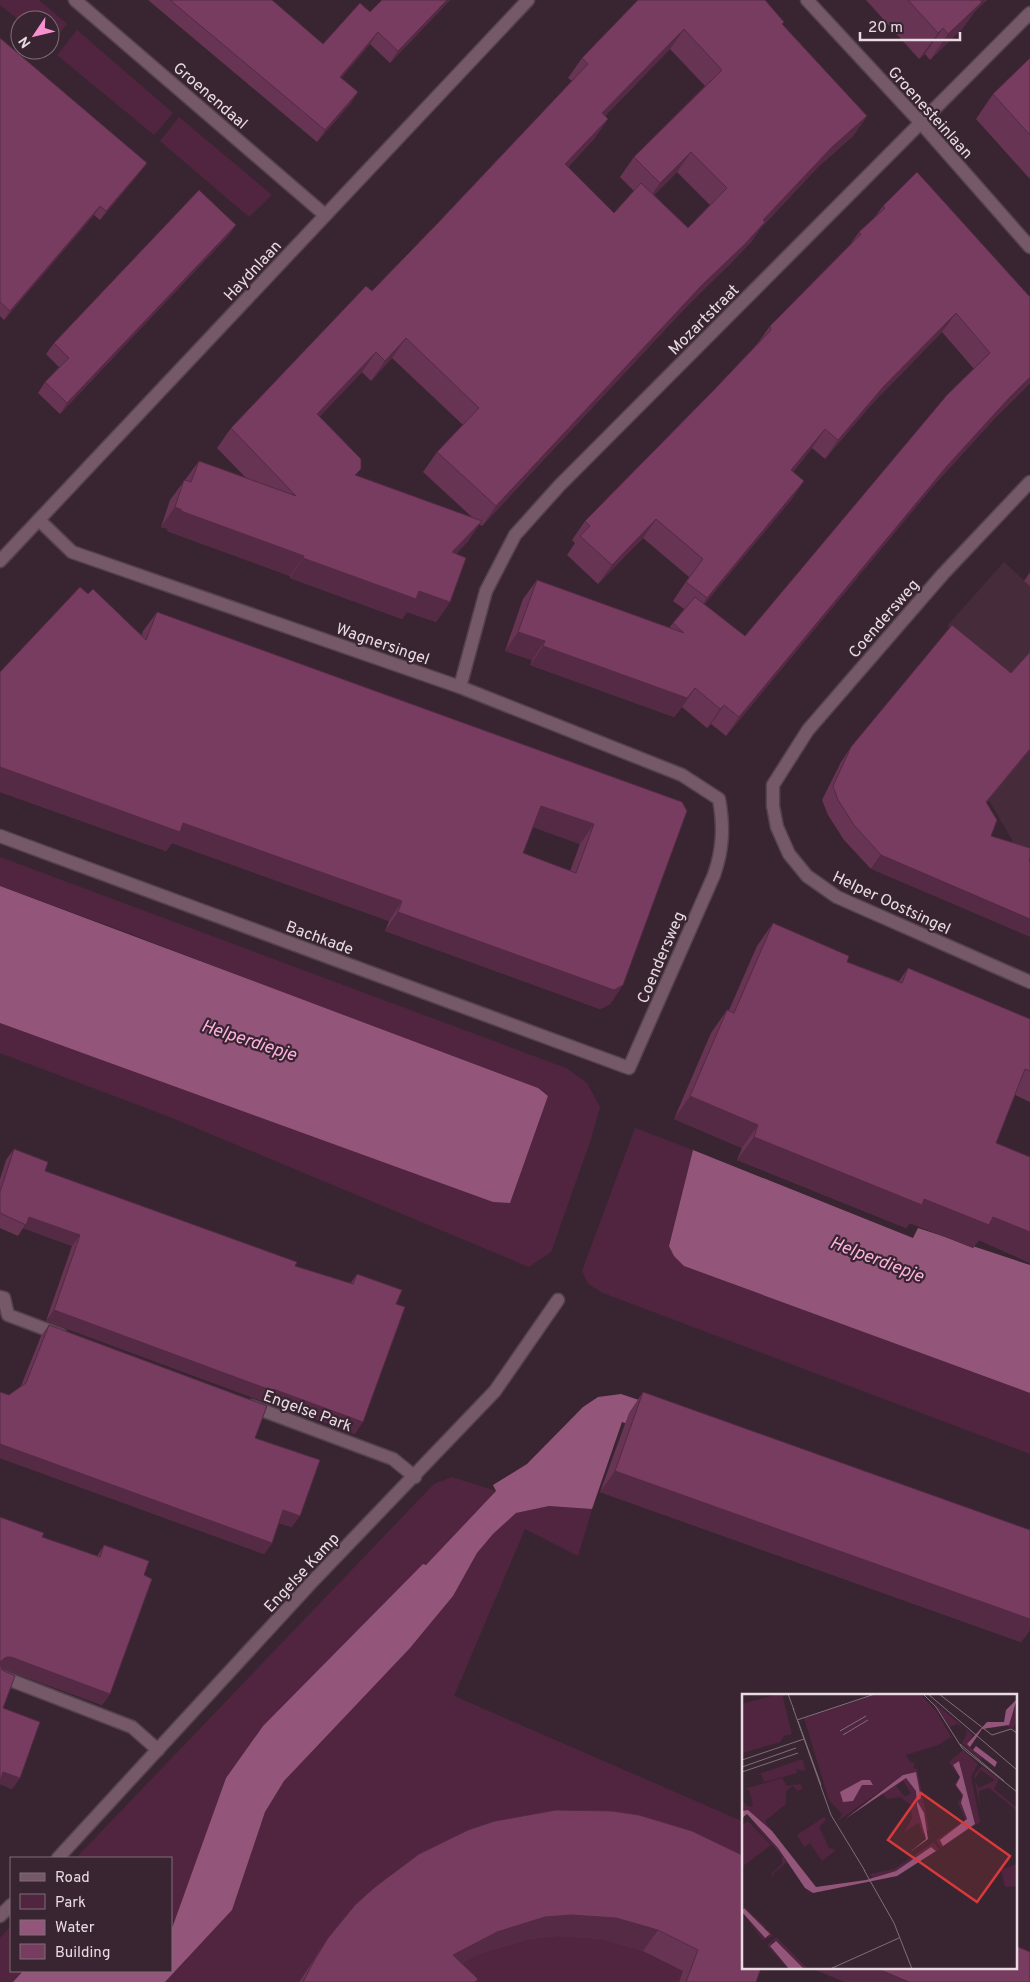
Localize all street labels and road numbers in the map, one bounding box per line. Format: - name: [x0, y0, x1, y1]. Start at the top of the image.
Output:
- street label: Groenendaal: [168, 59, 251, 134]
- street label: Groenesteinlaan: [883, 63, 976, 164]
- street label: Haydnlaan: [220, 237, 287, 306]
- street label: Mozartstraat: [665, 281, 744, 360]
- street label: Coendersweg: [845, 576, 924, 663]
- street label: Wagnersingel: [333, 620, 432, 670]
- street label: Helper Oostsingel: [829, 868, 953, 940]
- street label: Coendersweg: [633, 909, 690, 1007]
- street label: Bachkade: [283, 917, 356, 960]
- street label: Engelse Park: [260, 1387, 355, 1437]
- street label: Engelse Kamp: [260, 1529, 345, 1617]

